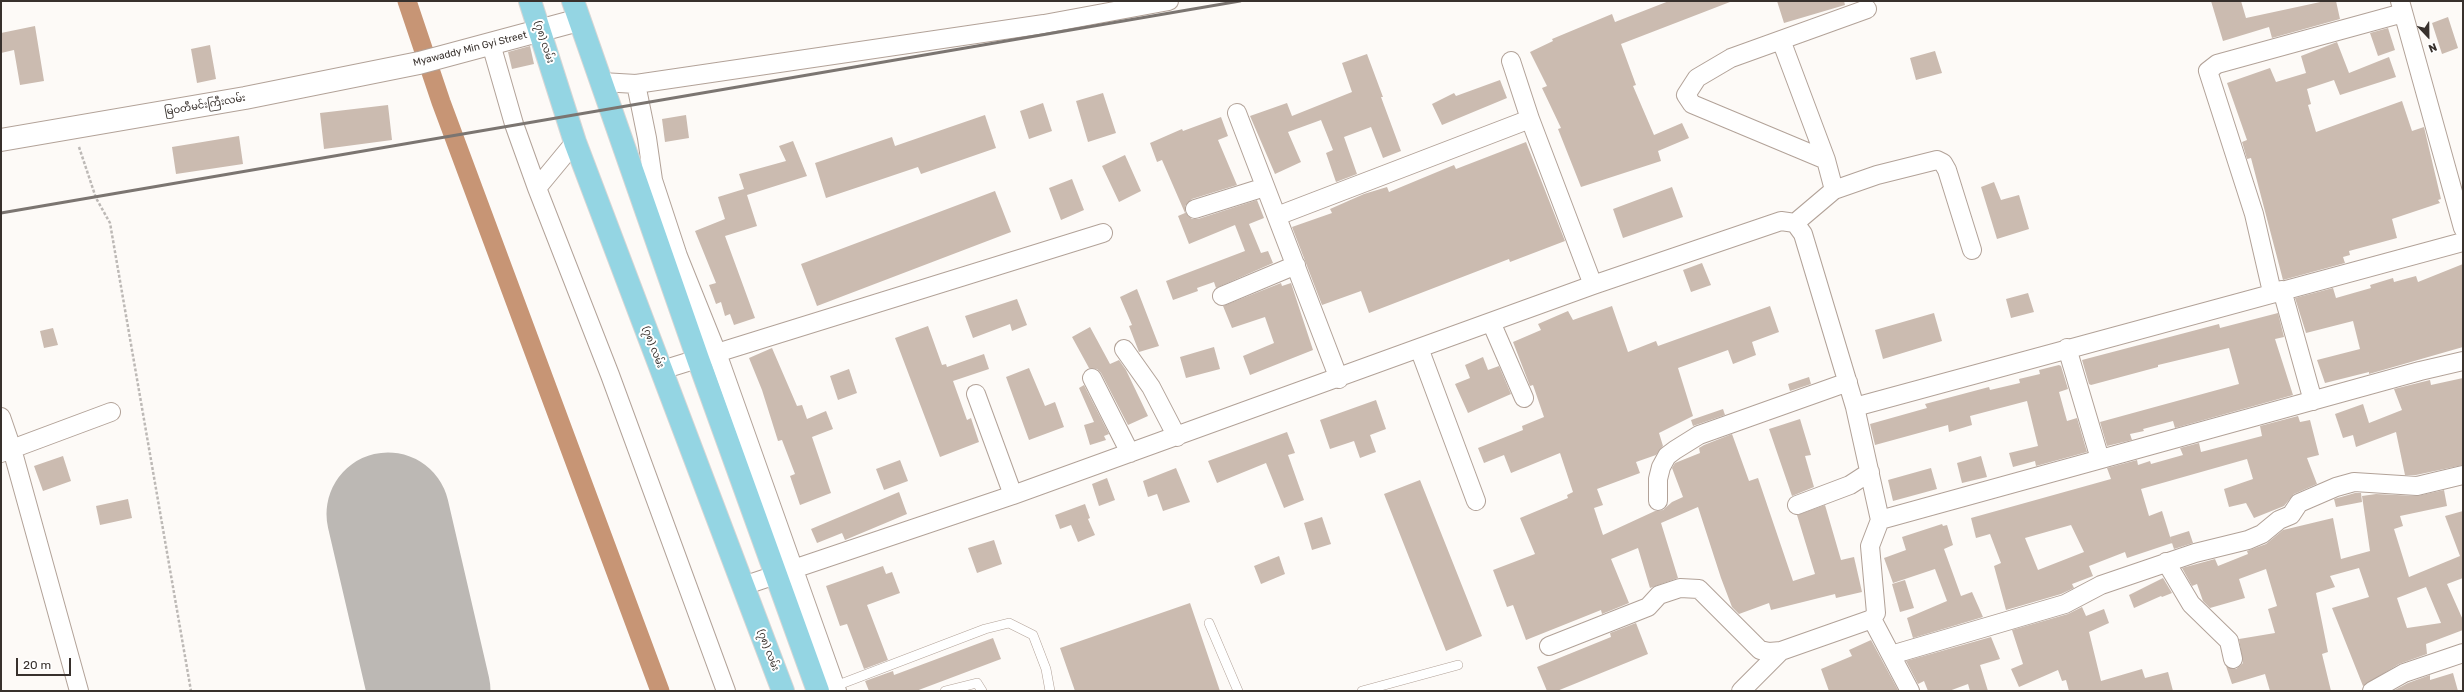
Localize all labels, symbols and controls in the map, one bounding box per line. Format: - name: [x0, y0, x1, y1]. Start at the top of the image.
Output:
- north arrow: [2408, 16, 2448, 56]
- street label: (၇၈) လမ်း: [532, 19, 556, 65]
- street label: Myawaddy Min Gyi Street: [412, 29, 528, 69]
- text: N: [2427, 40, 2439, 55]
- street label: မြဝတီမင်းကြီးလမ်း: [163, 92, 247, 118]
- street label: (၇၈) လမ်း: [640, 324, 666, 370]
- street label: (၇၈) လမ်း: [755, 627, 781, 673]
- scale bar: [18, 650, 73, 676]
- text: 20 m: [23, 658, 51, 672]

